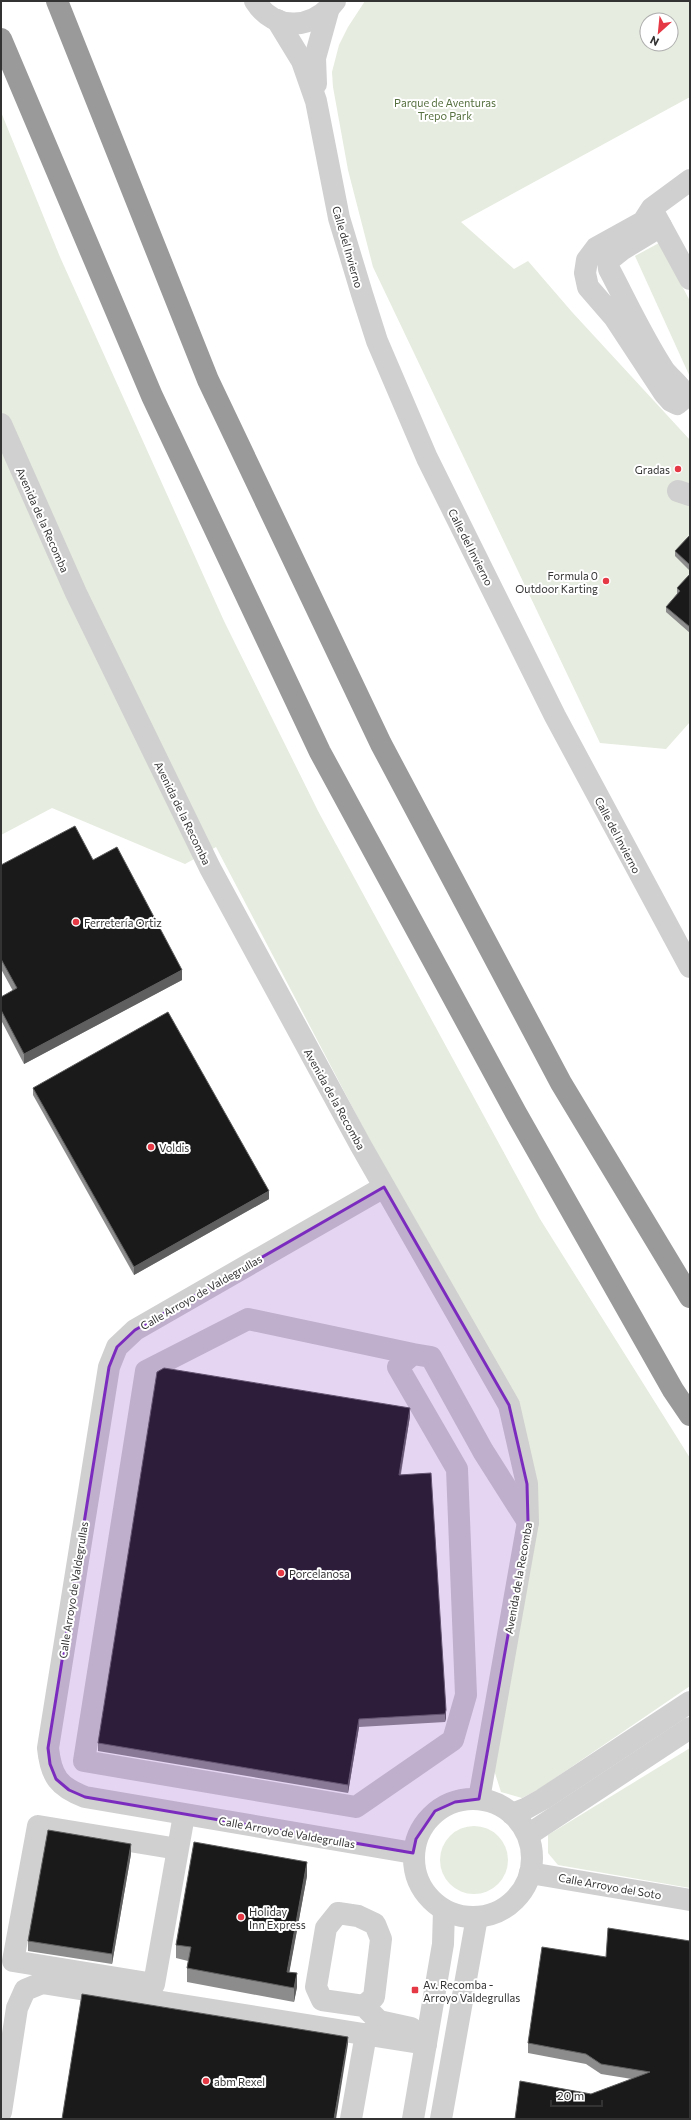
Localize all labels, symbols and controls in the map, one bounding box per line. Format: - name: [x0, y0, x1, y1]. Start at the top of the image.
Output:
- north arrow: [639, 12, 679, 52]
- text: N: [648, 34, 661, 49]
- park label: Parque de Aventuras Trepo Park: [394, 96, 496, 122]
- street label: Calle del Invierno: [330, 205, 366, 290]
- place label: Gradas: [635, 463, 670, 476]
- marker: Gradas: [673, 464, 683, 474]
- street label: Avenida de la Recomba: [14, 466, 72, 574]
- street label: Calle del Invierno: [446, 506, 496, 588]
- place label: Formula 0 Outdoor Karting: [515, 569, 598, 595]
- marker: Formula 0 Outdoor Karting: [601, 576, 611, 586]
- street label: Avenida de la Recomba: [152, 759, 214, 867]
- street label: Calle del Invierno: [592, 795, 644, 876]
- place label: Ferretería Ortiz: [84, 916, 162, 929]
- marker: Ferretería Ortiz: [71, 917, 81, 927]
- street label: Avenida de la Recomba: [302, 1046, 368, 1152]
- place label: Voldis: [159, 1141, 189, 1154]
- marker: Voldis: [146, 1142, 156, 1152]
- street label: Calle Arroyo de Valdegrullas: [138, 1252, 264, 1332]
- street label: Calle Arroyo de Valdegrullas: [56, 1521, 90, 1659]
- street label: Avenida de la Recomba: [502, 1521, 534, 1635]
- place label: Porcelanosa: [289, 1567, 350, 1580]
- marker: Porcelanosa: [276, 1568, 286, 1578]
- street label: Calle Arroyo de Valdegrullas: [218, 1814, 356, 1850]
- street label: Calle Arroyo del Soto: [557, 1871, 663, 1902]
- place label: Holiday Inn Express: [249, 1905, 306, 1931]
- marker: Holiday Inn Express: [236, 1912, 246, 1922]
- place label: Av. Recomba - Arroyo Valdegrullas: [423, 1978, 520, 2004]
- marker: Av. Recomba - Arroyo Valdegrullas: [410, 1985, 420, 1995]
- place label: abm Rexel: [214, 2075, 265, 2088]
- marker: abm Rexel: [201, 2076, 211, 2086]
- scale bar: [551, 2082, 602, 2108]
- text: 20 m: [557, 2088, 584, 2102]

